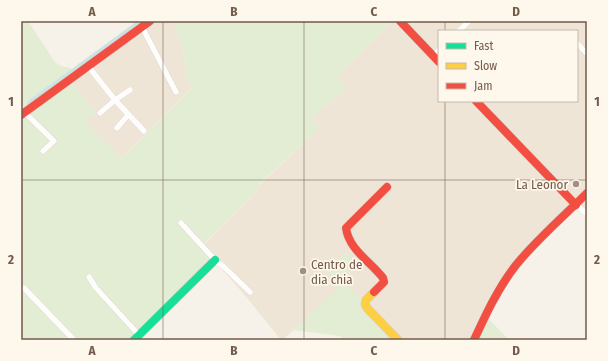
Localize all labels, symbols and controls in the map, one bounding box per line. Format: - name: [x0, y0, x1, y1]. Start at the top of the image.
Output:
- text: A: [87, 4, 96, 19]
- text: B: [230, 4, 238, 19]
- text: C: [371, 4, 378, 19]
- text: D: [512, 4, 520, 19]
- legend: [438, 30, 578, 102]
- text: Fast: [474, 39, 493, 53]
- text: Slow: [474, 59, 497, 73]
- text: Jam: [474, 79, 492, 93]
- text: 1: [8, 94, 14, 109]
- text: 1: [594, 94, 600, 109]
- place label: La Leonor: [516, 177, 568, 192]
- marker: La Leonor: [571, 179, 581, 189]
- text: 2: [7, 252, 14, 267]
- text: 2: [593, 252, 600, 267]
- place label: Centro de dia chia: [311, 257, 362, 287]
- marker: Centro de dia chia: [298, 266, 308, 276]
- text: A: [87, 343, 96, 358]
- text: B: [230, 343, 238, 358]
- text: C: [371, 343, 378, 358]
- text: D: [512, 343, 520, 358]

